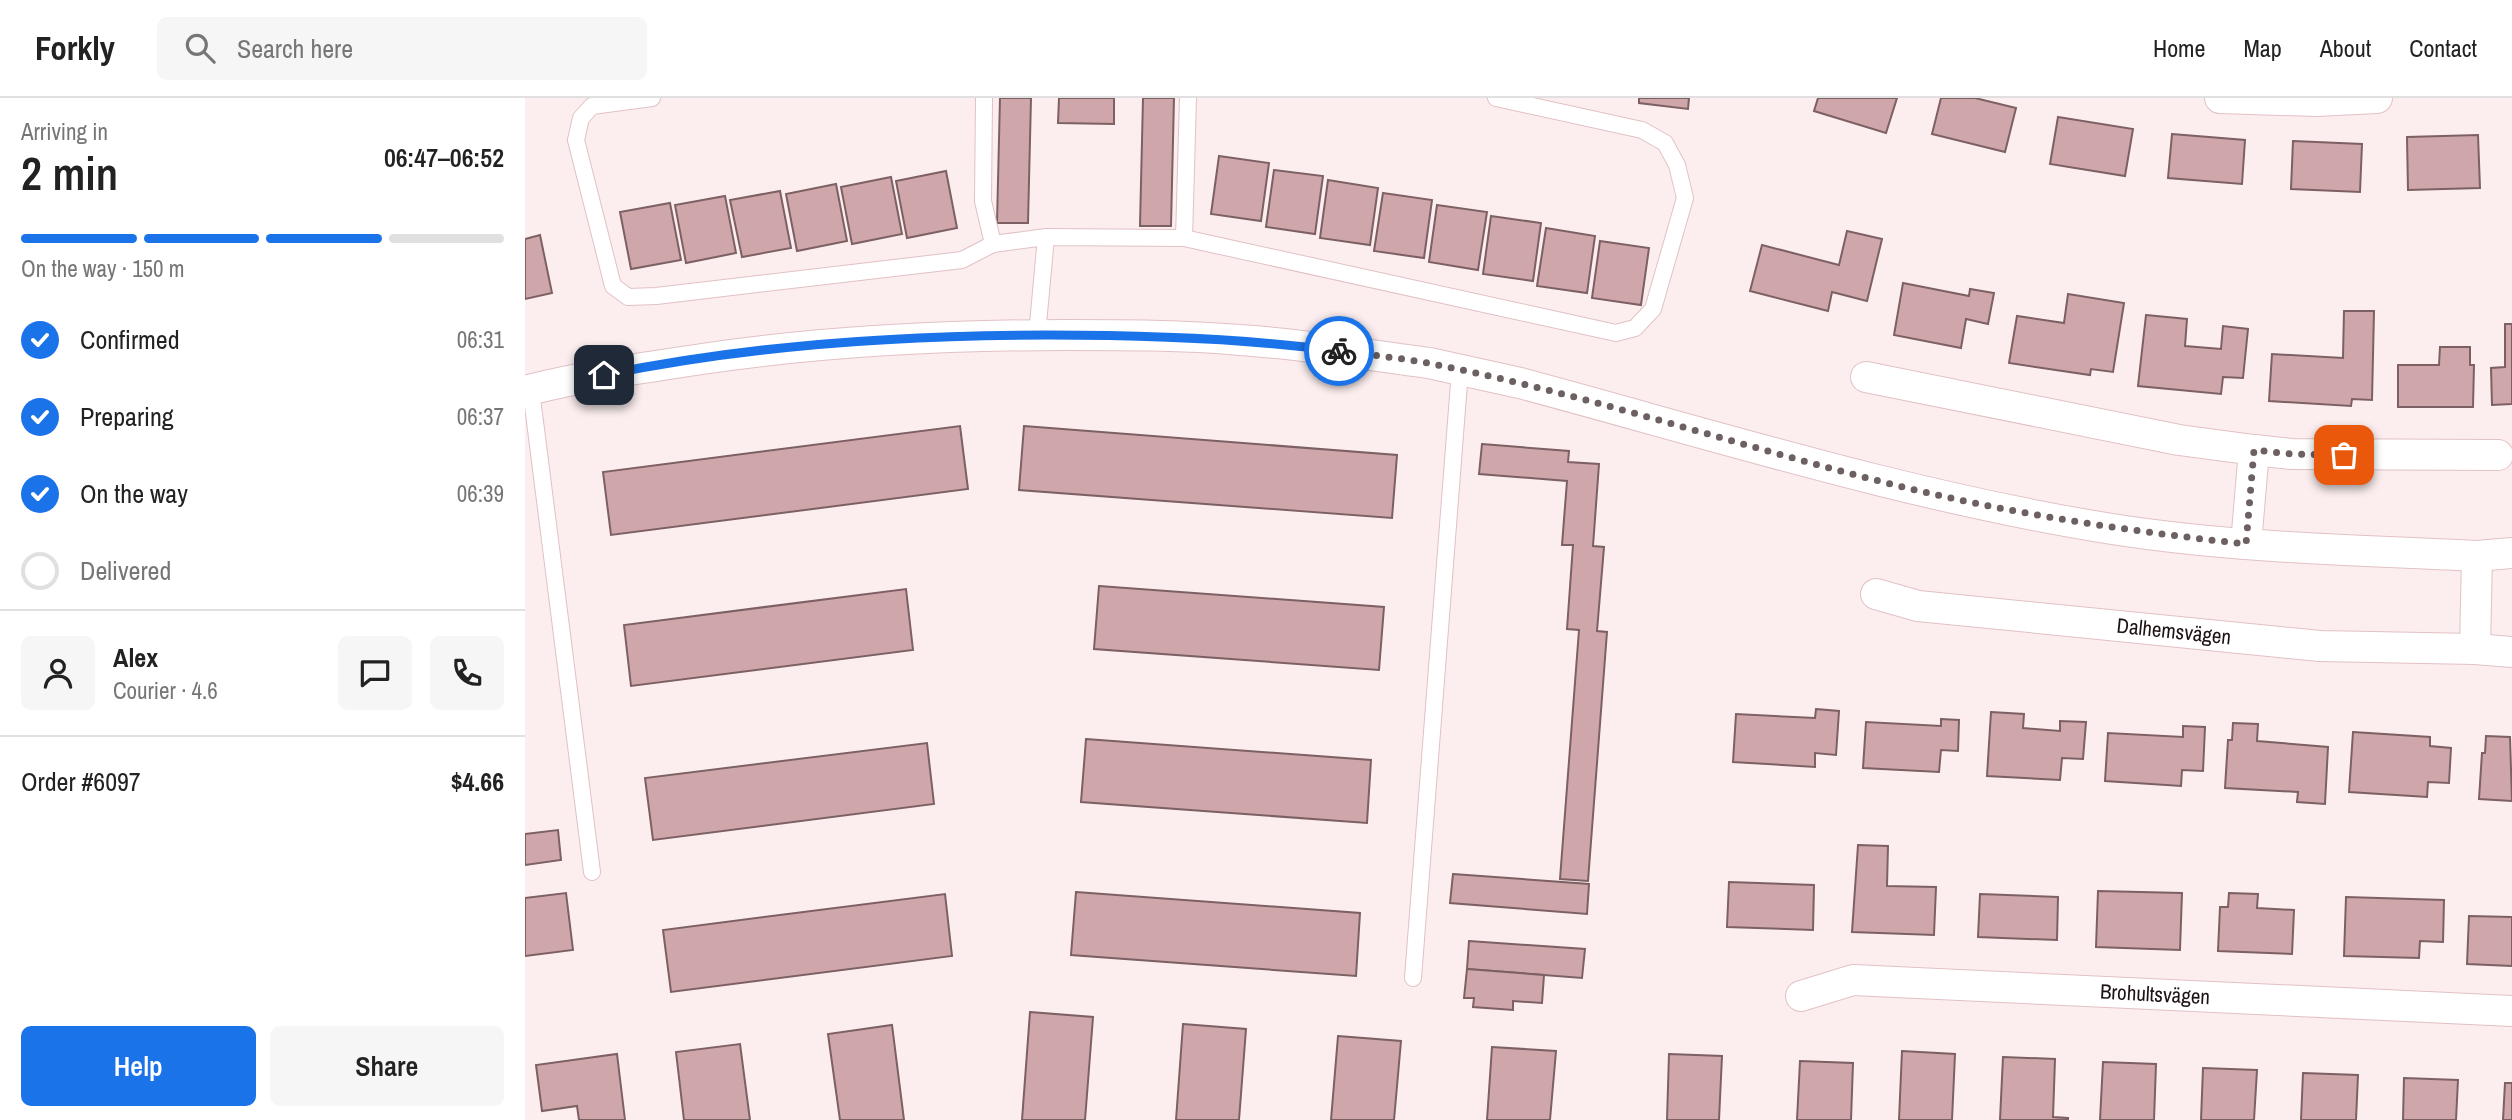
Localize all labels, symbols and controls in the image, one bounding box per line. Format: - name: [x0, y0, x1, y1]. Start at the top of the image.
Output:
- search box: [157, 17, 647, 80]
- text: Forkly: [35, 26, 115, 70]
- icon: search: [181, 29, 219, 67]
- text: Search here: [237, 31, 353, 66]
- text: Home: [2153, 32, 2205, 64]
- text: Map: [2243, 32, 2282, 64]
- text: About: [2320, 32, 2371, 64]
- text: Contact: [2409, 32, 2477, 64]
- text: Arriving in: [21, 116, 108, 147]
- text: 06:47–06:52: [384, 140, 504, 175]
- text: 2 min: [21, 142, 118, 204]
- text: On the way · 150 m: [21, 253, 185, 284]
- courier: [1304, 316, 1374, 386]
- icon: check: [21, 321, 59, 359]
- text: Confirmed: [80, 322, 180, 357]
- text: 06:31: [457, 324, 504, 355]
- icon: bike: [1320, 332, 1358, 370]
- pin: [574, 345, 634, 405]
- icon: home: [585, 356, 623, 394]
- icon: check: [21, 398, 59, 436]
- text: Preparing: [80, 399, 174, 434]
- text: 06:37: [457, 401, 504, 432]
- pin: [2314, 425, 2374, 485]
- icon: bag: [2325, 436, 2363, 474]
- icon: check: [21, 475, 59, 513]
- text: On the way: [80, 476, 188, 511]
- text: 06:39: [457, 478, 504, 509]
- text: Delivered: [80, 553, 171, 588]
- street label: Dalhemsvägen: [2115, 611, 2233, 651]
- button: person: [21, 636, 95, 710]
- button: chat: [338, 636, 412, 710]
- button: phone: [430, 636, 504, 710]
- text: Alex: [113, 640, 158, 675]
- text: Courier · 4.6: [113, 675, 218, 706]
- text: Order #6097: [21, 764, 141, 799]
- text: $4.66: [451, 764, 504, 799]
- street label: Brohultsvägen: [2099, 977, 2211, 1011]
- button: Help: [21, 1026, 256, 1106]
- button: Share: [270, 1026, 504, 1106]

